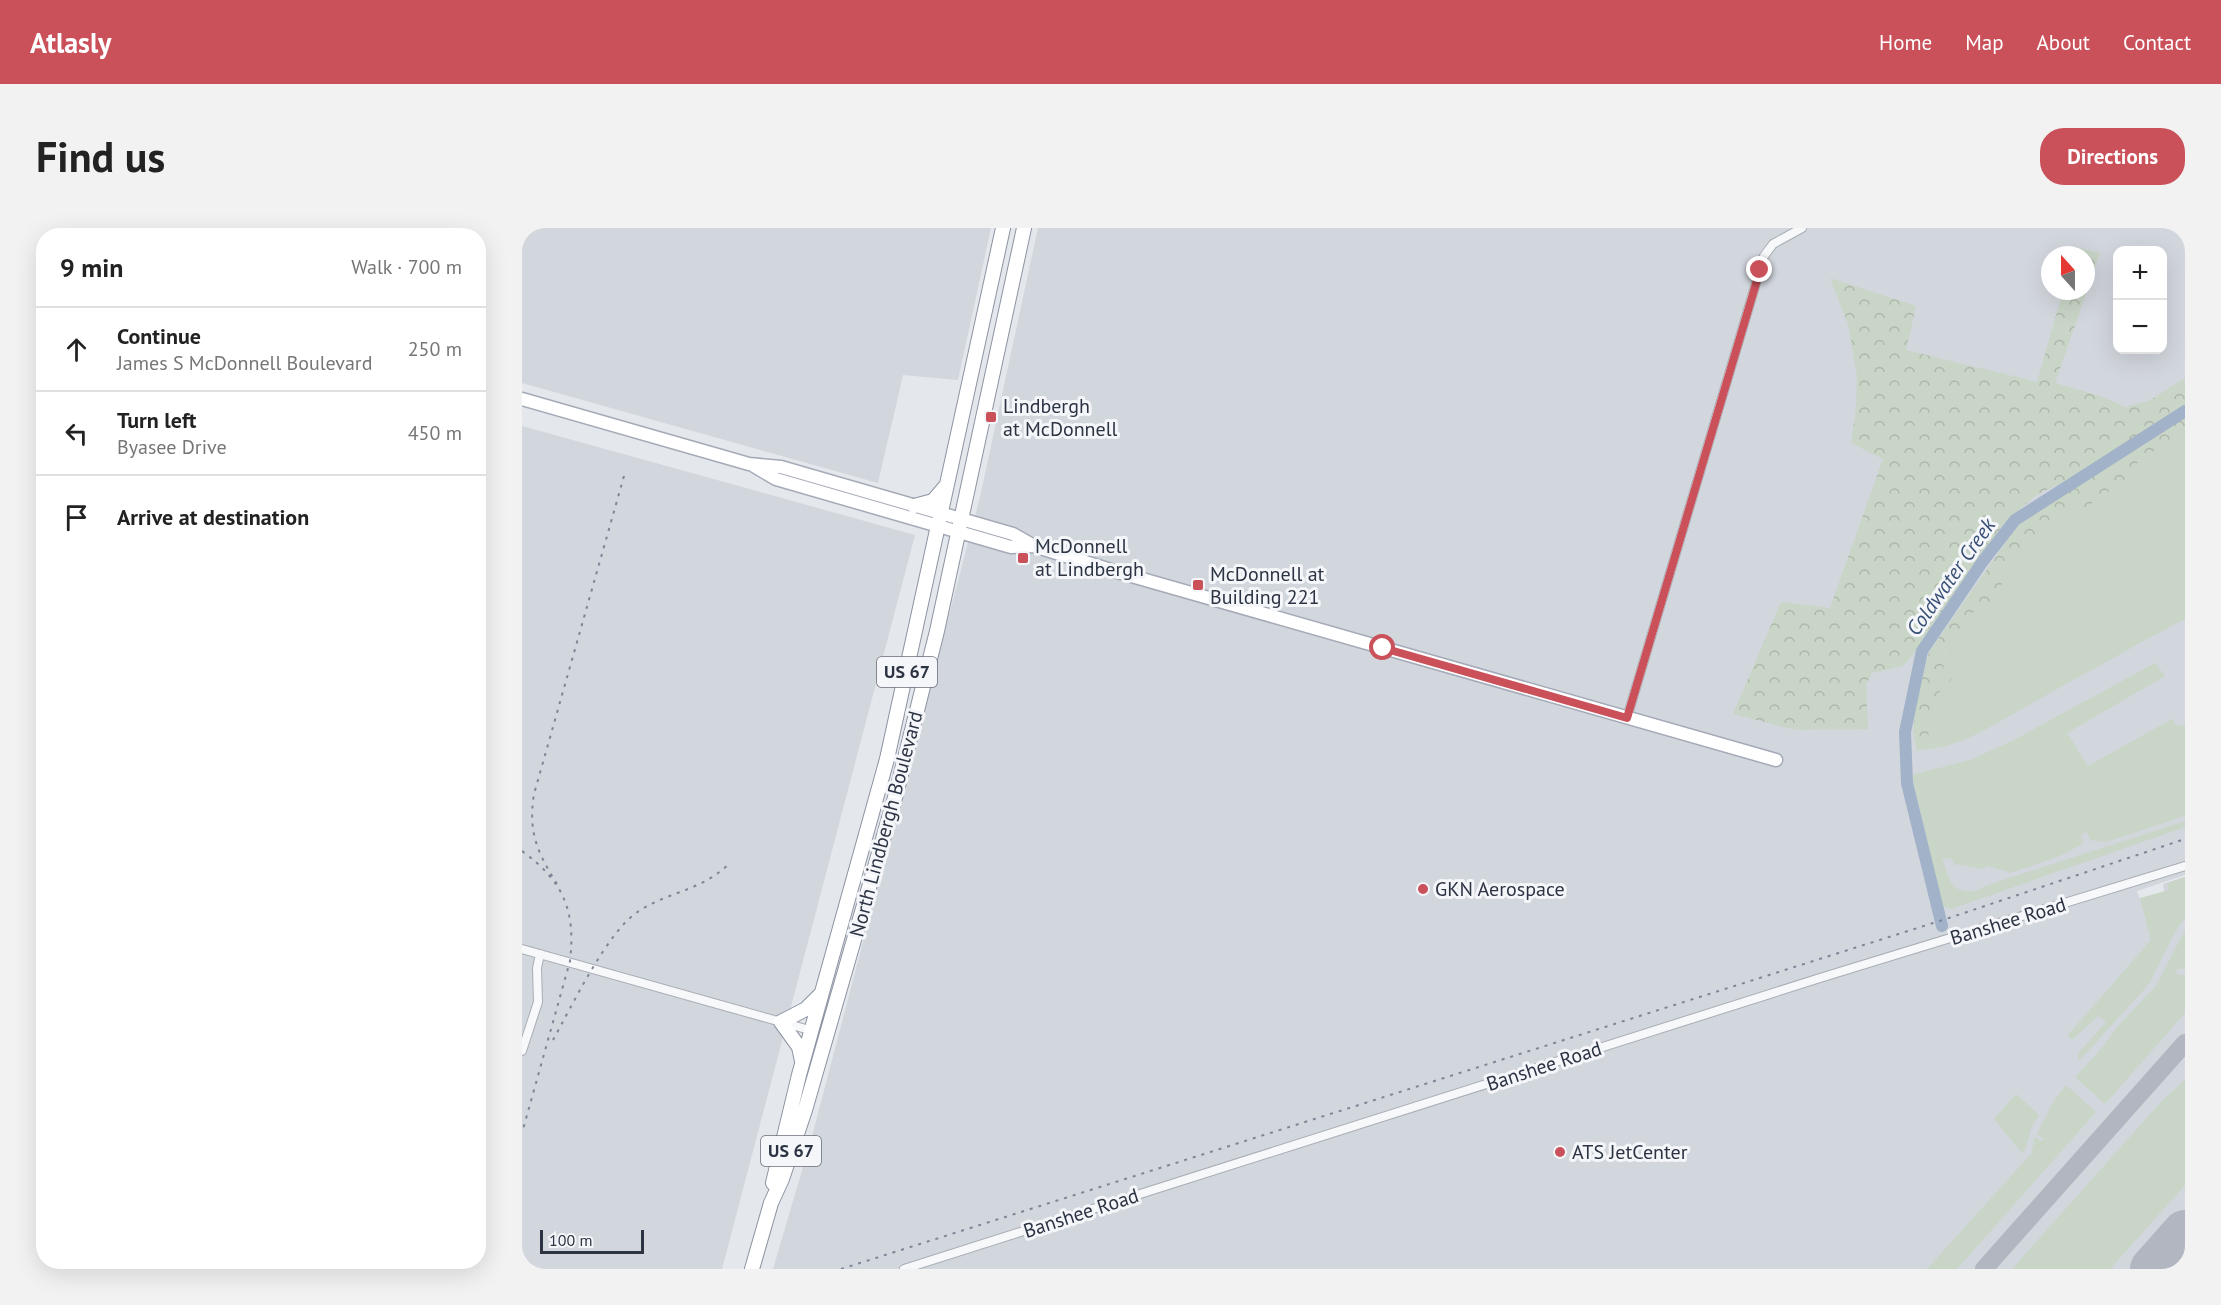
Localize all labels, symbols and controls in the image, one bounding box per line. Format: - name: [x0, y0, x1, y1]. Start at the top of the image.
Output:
- text: Atlasly: [30, 24, 112, 61]
- text: Home: [1879, 29, 1932, 56]
- text: Map: [1965, 29, 2004, 56]
- text: About: [2037, 29, 2090, 56]
- text: Contact: [2123, 29, 2191, 56]
- button: Directions: [2040, 128, 2185, 185]
- text: Find us: [36, 129, 165, 184]
- north arrow: [2041, 246, 2095, 300]
- map controls: [2113, 246, 2167, 354]
- button: +: [2113, 246, 2167, 300]
- text: 9 min: [60, 251, 123, 284]
- text: Walk · 700 m: [351, 254, 462, 280]
- route end: [1746, 256, 1772, 282]
- button: −: [2113, 300, 2167, 354]
- text: Continue: [117, 322, 201, 350]
- icon: ahead: [60, 333, 93, 366]
- text: 250 m: [408, 336, 462, 362]
- text: James S McDonnell Boulevard: [117, 350, 372, 376]
- place label: Lindbergh at McDonnell: [1003, 393, 1118, 442]
- text: Turn left: [117, 406, 197, 434]
- marker: Lindbergh at McDonnell: [984, 410, 998, 424]
- icon: left: [60, 417, 93, 450]
- text: 450 m: [408, 420, 462, 446]
- text: Byasee Drive: [117, 434, 227, 460]
- icon: arrive: [60, 501, 93, 534]
- text: Arrive at destination: [117, 503, 309, 531]
- water label: Coldwater Creek: [1900, 511, 2002, 641]
- place label: McDonnell at Lindbergh: [1035, 533, 1144, 582]
- marker: McDonnell at Lindbergh: [1016, 551, 1030, 565]
- place label: McDonnell at Building 221: [1210, 561, 1325, 610]
- marker: McDonnell at Building 221: [1191, 578, 1205, 592]
- route start: [1369, 634, 1395, 660]
- road number: US 67: [877, 657, 937, 687]
- street label: North Lindbergh Boulevard: [843, 708, 929, 940]
- place label: GKN Aerospace: [1435, 876, 1565, 902]
- marker: GKN Aerospace: [1416, 882, 1430, 896]
- street label: Banshee Road: [1947, 891, 2069, 951]
- street label: Banshee Road: [1483, 1035, 1605, 1097]
- road number: US 67: [761, 1136, 821, 1166]
- place label: ATS JetCenter: [1572, 1139, 1688, 1165]
- marker: ATS JetCenter: [1553, 1145, 1567, 1159]
- street label: Banshee Road: [1020, 1182, 1142, 1244]
- scale bar: [540, 1227, 644, 1254]
- text: 100 m: [549, 1230, 592, 1250]

